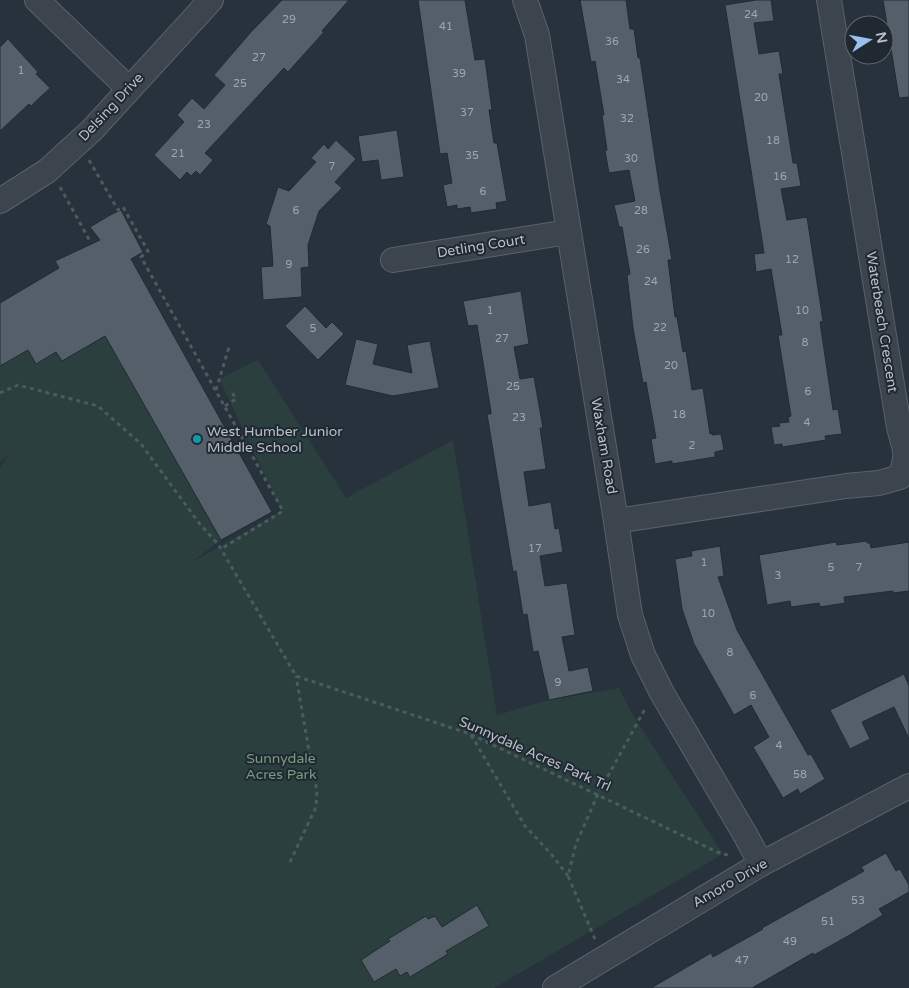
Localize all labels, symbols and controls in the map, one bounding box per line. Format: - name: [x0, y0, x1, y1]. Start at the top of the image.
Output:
- house number: 24: [744, 8, 758, 21]
- house number: 29: [282, 13, 296, 26]
- north arrow: [844, 15, 894, 65]
- house number: 41: [439, 20, 453, 33]
- text: N: [872, 30, 891, 45]
- house number: 36: [605, 35, 619, 48]
- house number: 27: [252, 51, 266, 64]
- house number: 1: [18, 64, 24, 77]
- house number: 39: [452, 67, 466, 80]
- street label: Delsing Drive: [75, 69, 147, 145]
- house number: 34: [616, 73, 630, 86]
- house number: 25: [233, 77, 247, 90]
- house number: 20: [754, 91, 768, 104]
- house number: 37: [460, 106, 474, 119]
- house number: 32: [620, 112, 634, 125]
- house number: 23: [197, 118, 211, 131]
- house number: 18: [766, 134, 780, 147]
- house number: 21: [171, 147, 185, 160]
- house number: 35: [465, 149, 479, 162]
- house number: 30: [624, 152, 638, 165]
- house number: 7: [329, 160, 336, 173]
- house number: 16: [773, 170, 787, 183]
- house number: 6: [480, 185, 487, 198]
- house number: 6: [293, 204, 300, 217]
- house number: 28: [634, 204, 648, 217]
- street label: Detling Court: [436, 231, 527, 261]
- house number: 26: [636, 243, 650, 256]
- street label: Waterbeach Crescent: [862, 250, 902, 394]
- house number: 12: [785, 253, 799, 266]
- house number: 9: [286, 258, 293, 271]
- house number: 24: [644, 275, 658, 288]
- house number: 1: [487, 304, 493, 317]
- house number: 10: [795, 304, 809, 317]
- house number: 22: [653, 321, 667, 334]
- house number: 5: [310, 322, 317, 335]
- house number: 27: [495, 332, 509, 345]
- house number: 8: [802, 336, 809, 349]
- house number: 20: [664, 359, 678, 372]
- house number: 25: [506, 380, 520, 393]
- house number: 6: [805, 385, 812, 398]
- street label: Waxham Road: [587, 397, 621, 495]
- house number: 18: [672, 408, 686, 421]
- house number: 23: [512, 411, 526, 424]
- house number: 4: [804, 416, 811, 429]
- place label: West Humber Junior Middle School: [207, 423, 343, 456]
- marker: West Humber Junior Middle School: [191, 433, 203, 445]
- house number: 2: [689, 439, 696, 452]
- house number: 17: [528, 542, 542, 555]
- house number: 1: [701, 556, 707, 569]
- house number: 5: [828, 561, 835, 574]
- house number: 7: [856, 561, 863, 574]
- house number: 3: [775, 569, 782, 582]
- house number: 10: [701, 607, 715, 620]
- house number: 8: [727, 646, 734, 659]
- house number: 9: [555, 676, 562, 689]
- house number: 6: [750, 689, 757, 702]
- street label: Sunnydale Acres Park Trl: [456, 713, 614, 795]
- house number: 4: [776, 739, 783, 752]
- park label: Sunnydale Acres Park: [245, 750, 317, 783]
- house number: 58: [793, 768, 807, 781]
- street label: Amoro Drive: [690, 855, 770, 911]
- house number: 53: [851, 894, 865, 907]
- house number: 51: [821, 915, 835, 928]
- house number: 49: [783, 935, 797, 948]
- house number: 47: [735, 954, 749, 967]

